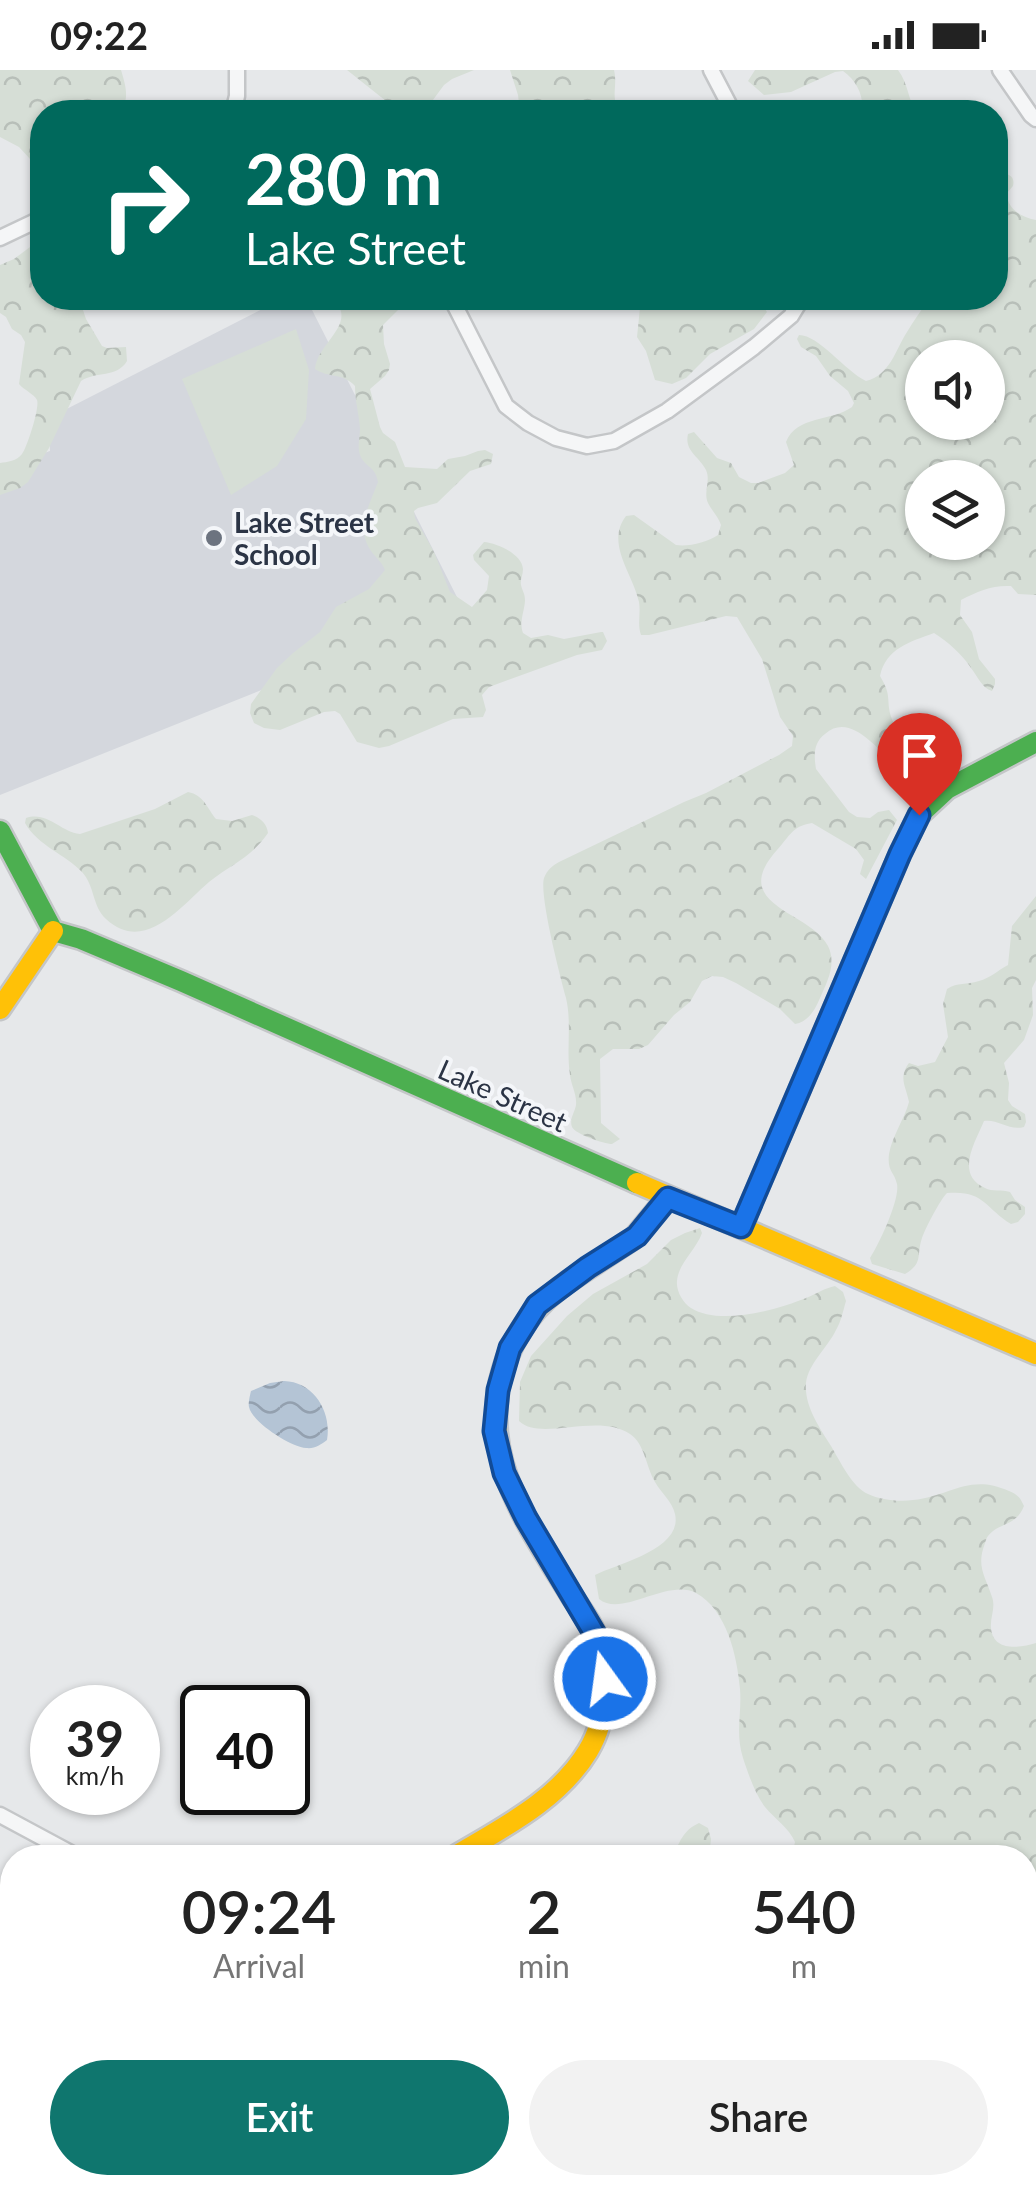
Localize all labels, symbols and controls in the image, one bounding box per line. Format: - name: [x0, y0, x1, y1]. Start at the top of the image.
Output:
- text: 09:22: [50, 12, 148, 58]
- text: 280 m: [245, 136, 442, 220]
- icon: right: [80, 140, 210, 270]
- text: Lake Street: [245, 221, 466, 275]
- map controls: [905, 340, 1005, 560]
- button: sound: [905, 340, 1005, 440]
- button: layers: [905, 460, 1005, 560]
- place label: Lake Street School: [234, 505, 375, 571]
- marker: Lake Street School: [203, 527, 225, 549]
- pin: [877, 713, 962, 816]
- icon: arrive: [892, 728, 947, 783]
- street label: Lake Street: [433, 1052, 573, 1138]
- position arrow: [553, 1627, 657, 1731]
- speed limit sign: 40: [180, 1685, 310, 1815]
- text: 39: [66, 1708, 124, 1768]
- text: km/h: [66, 1760, 124, 1790]
- text: 09:24: [182, 1875, 336, 1947]
- text: 2: [527, 1875, 561, 1947]
- text: 540: [752, 1875, 856, 1947]
- text: Arrival: [213, 1946, 305, 1985]
- text: min: [518, 1946, 570, 1985]
- text: m: [791, 1946, 817, 1985]
- button: Exit: [50, 2060, 509, 2175]
- button: Share: [529, 2060, 988, 2175]

